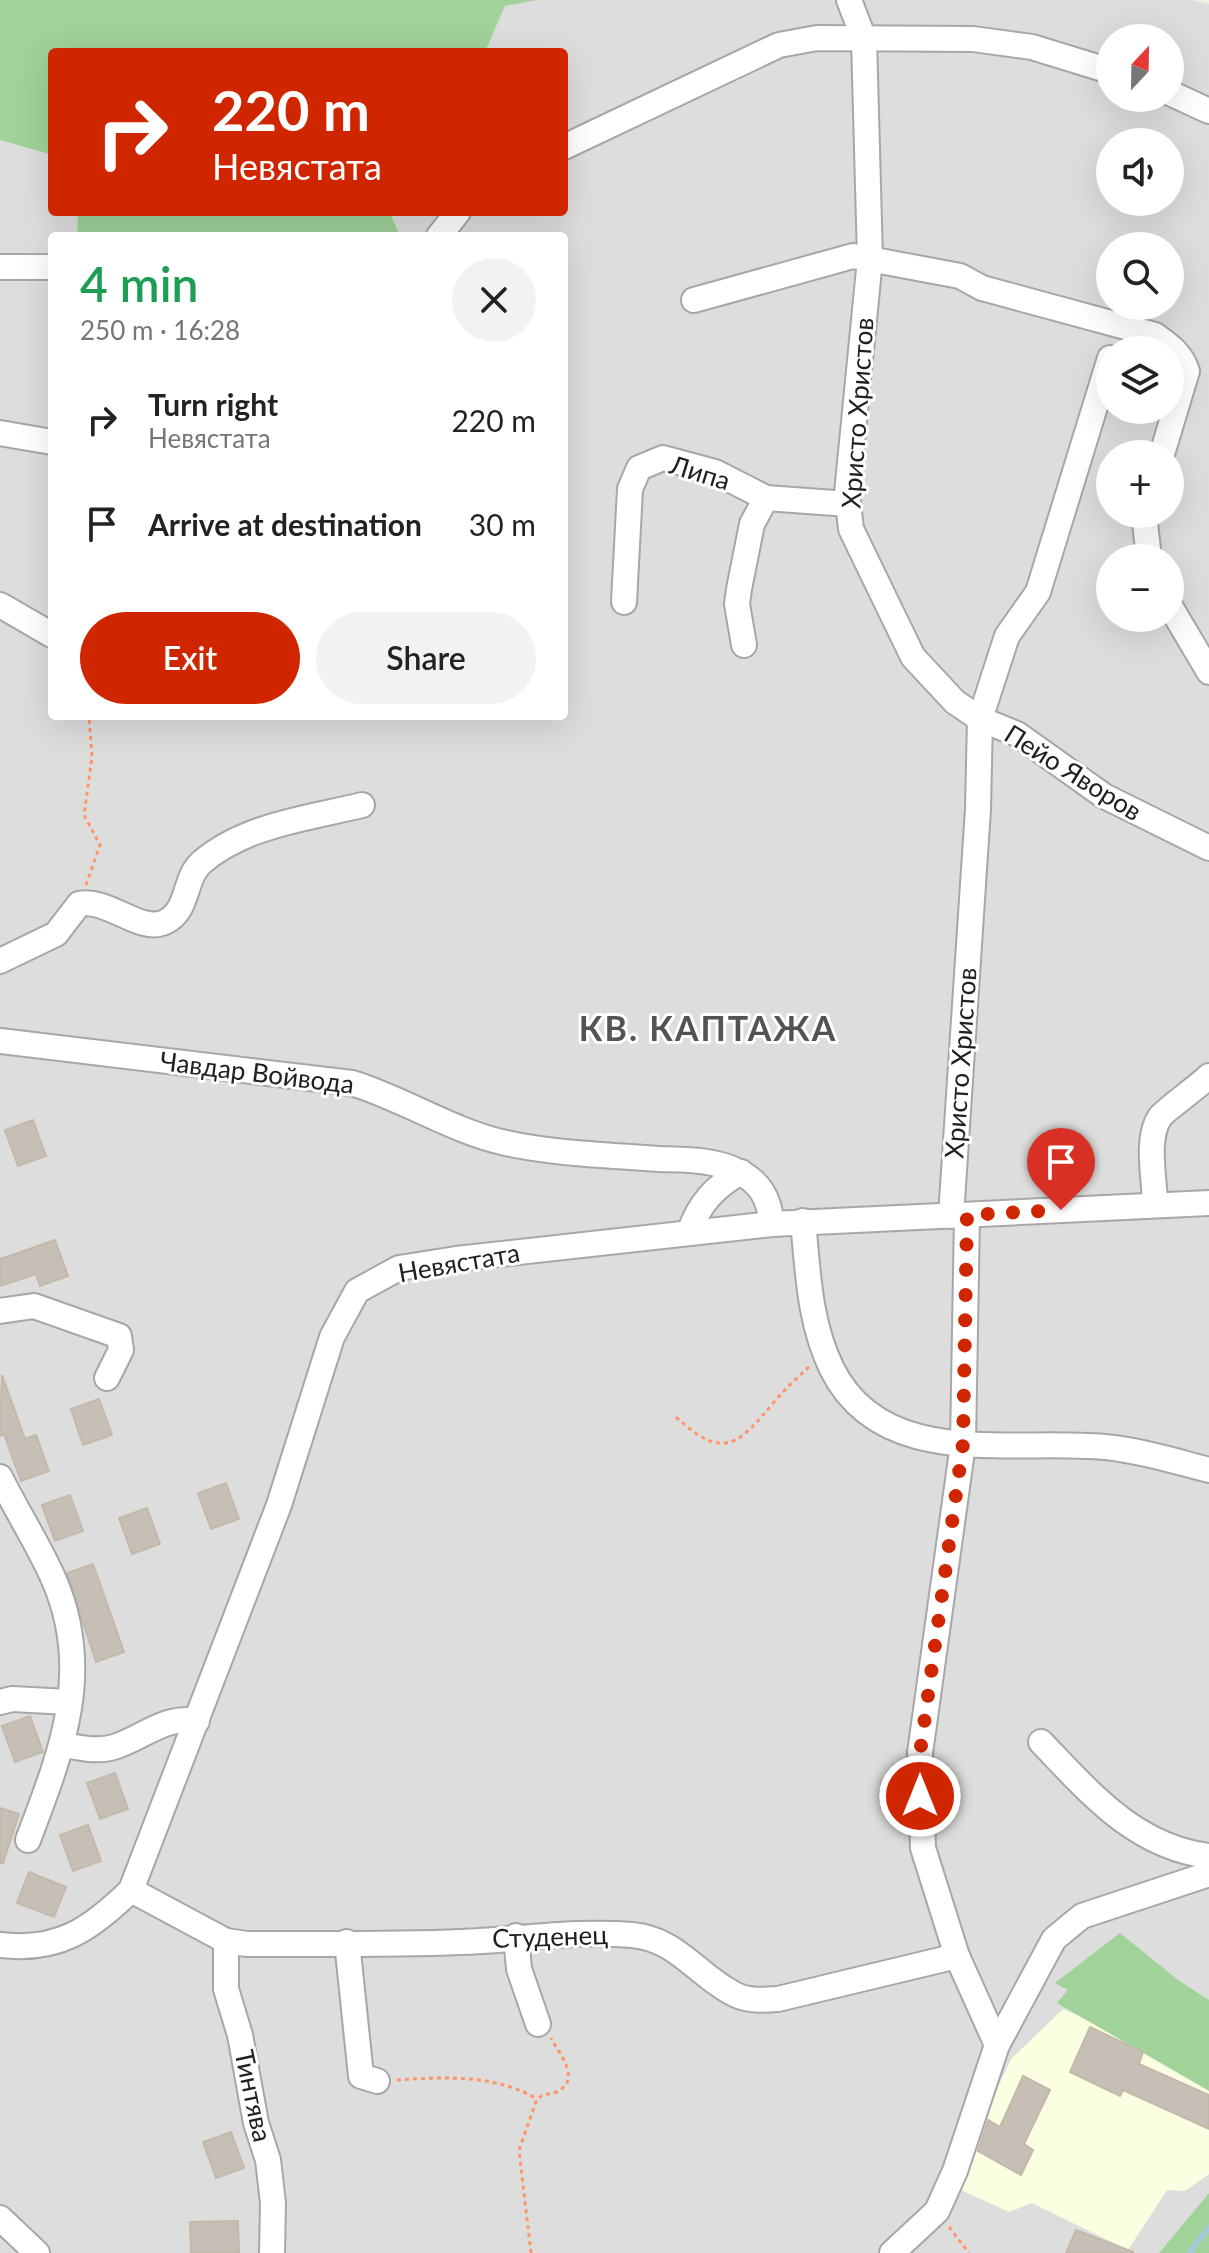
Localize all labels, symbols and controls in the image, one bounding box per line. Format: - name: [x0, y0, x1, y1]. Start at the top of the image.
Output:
- north arrow: [1096, 24, 1184, 112]
- map controls: [1096, 24, 1184, 632]
- text: 220 m: [212, 76, 370, 143]
- icon: right: [80, 80, 184, 184]
- button: sound: [1096, 128, 1184, 216]
- text: Невястата: [212, 144, 382, 188]
- button: search: [1096, 232, 1184, 320]
- text: 4 min: [80, 255, 198, 312]
- button: close: [452, 258, 536, 342]
- text: 250 m · 16:28: [80, 314, 240, 346]
- street label: Христо Христов: [834, 316, 880, 509]
- button: layers: [1096, 336, 1184, 424]
- text: Turn right: [148, 386, 278, 422]
- icon: right: [80, 398, 124, 442]
- text: 220 m: [451, 402, 536, 438]
- text: Невястата: [148, 422, 271, 454]
- button: +: [1096, 440, 1184, 528]
- street label: Липа: [665, 448, 734, 496]
- icon: arrive: [80, 502, 124, 546]
- text: Arrive at destination: [148, 506, 422, 542]
- text: 30 m: [469, 506, 536, 542]
- button: −: [1096, 544, 1184, 632]
- button: Exit: [80, 612, 300, 704]
- button: Share: [316, 612, 536, 704]
- street label: Пейо Яворов: [999, 717, 1148, 827]
- street label: Христо Христов: [937, 966, 983, 1159]
- district label: КВ. КАПТАЖА: [579, 1007, 837, 1048]
- street label: Чавдар Войвода: [158, 1044, 356, 1100]
- pin: [1027, 1128, 1095, 1210]
- icon: arrive: [1039, 1140, 1083, 1184]
- street label: Невястата: [396, 1236, 522, 1288]
- position arrow: [878, 1754, 962, 1838]
- street label: Студенец: [492, 1918, 609, 1954]
- street label: Тинтява: [229, 2047, 279, 2145]

